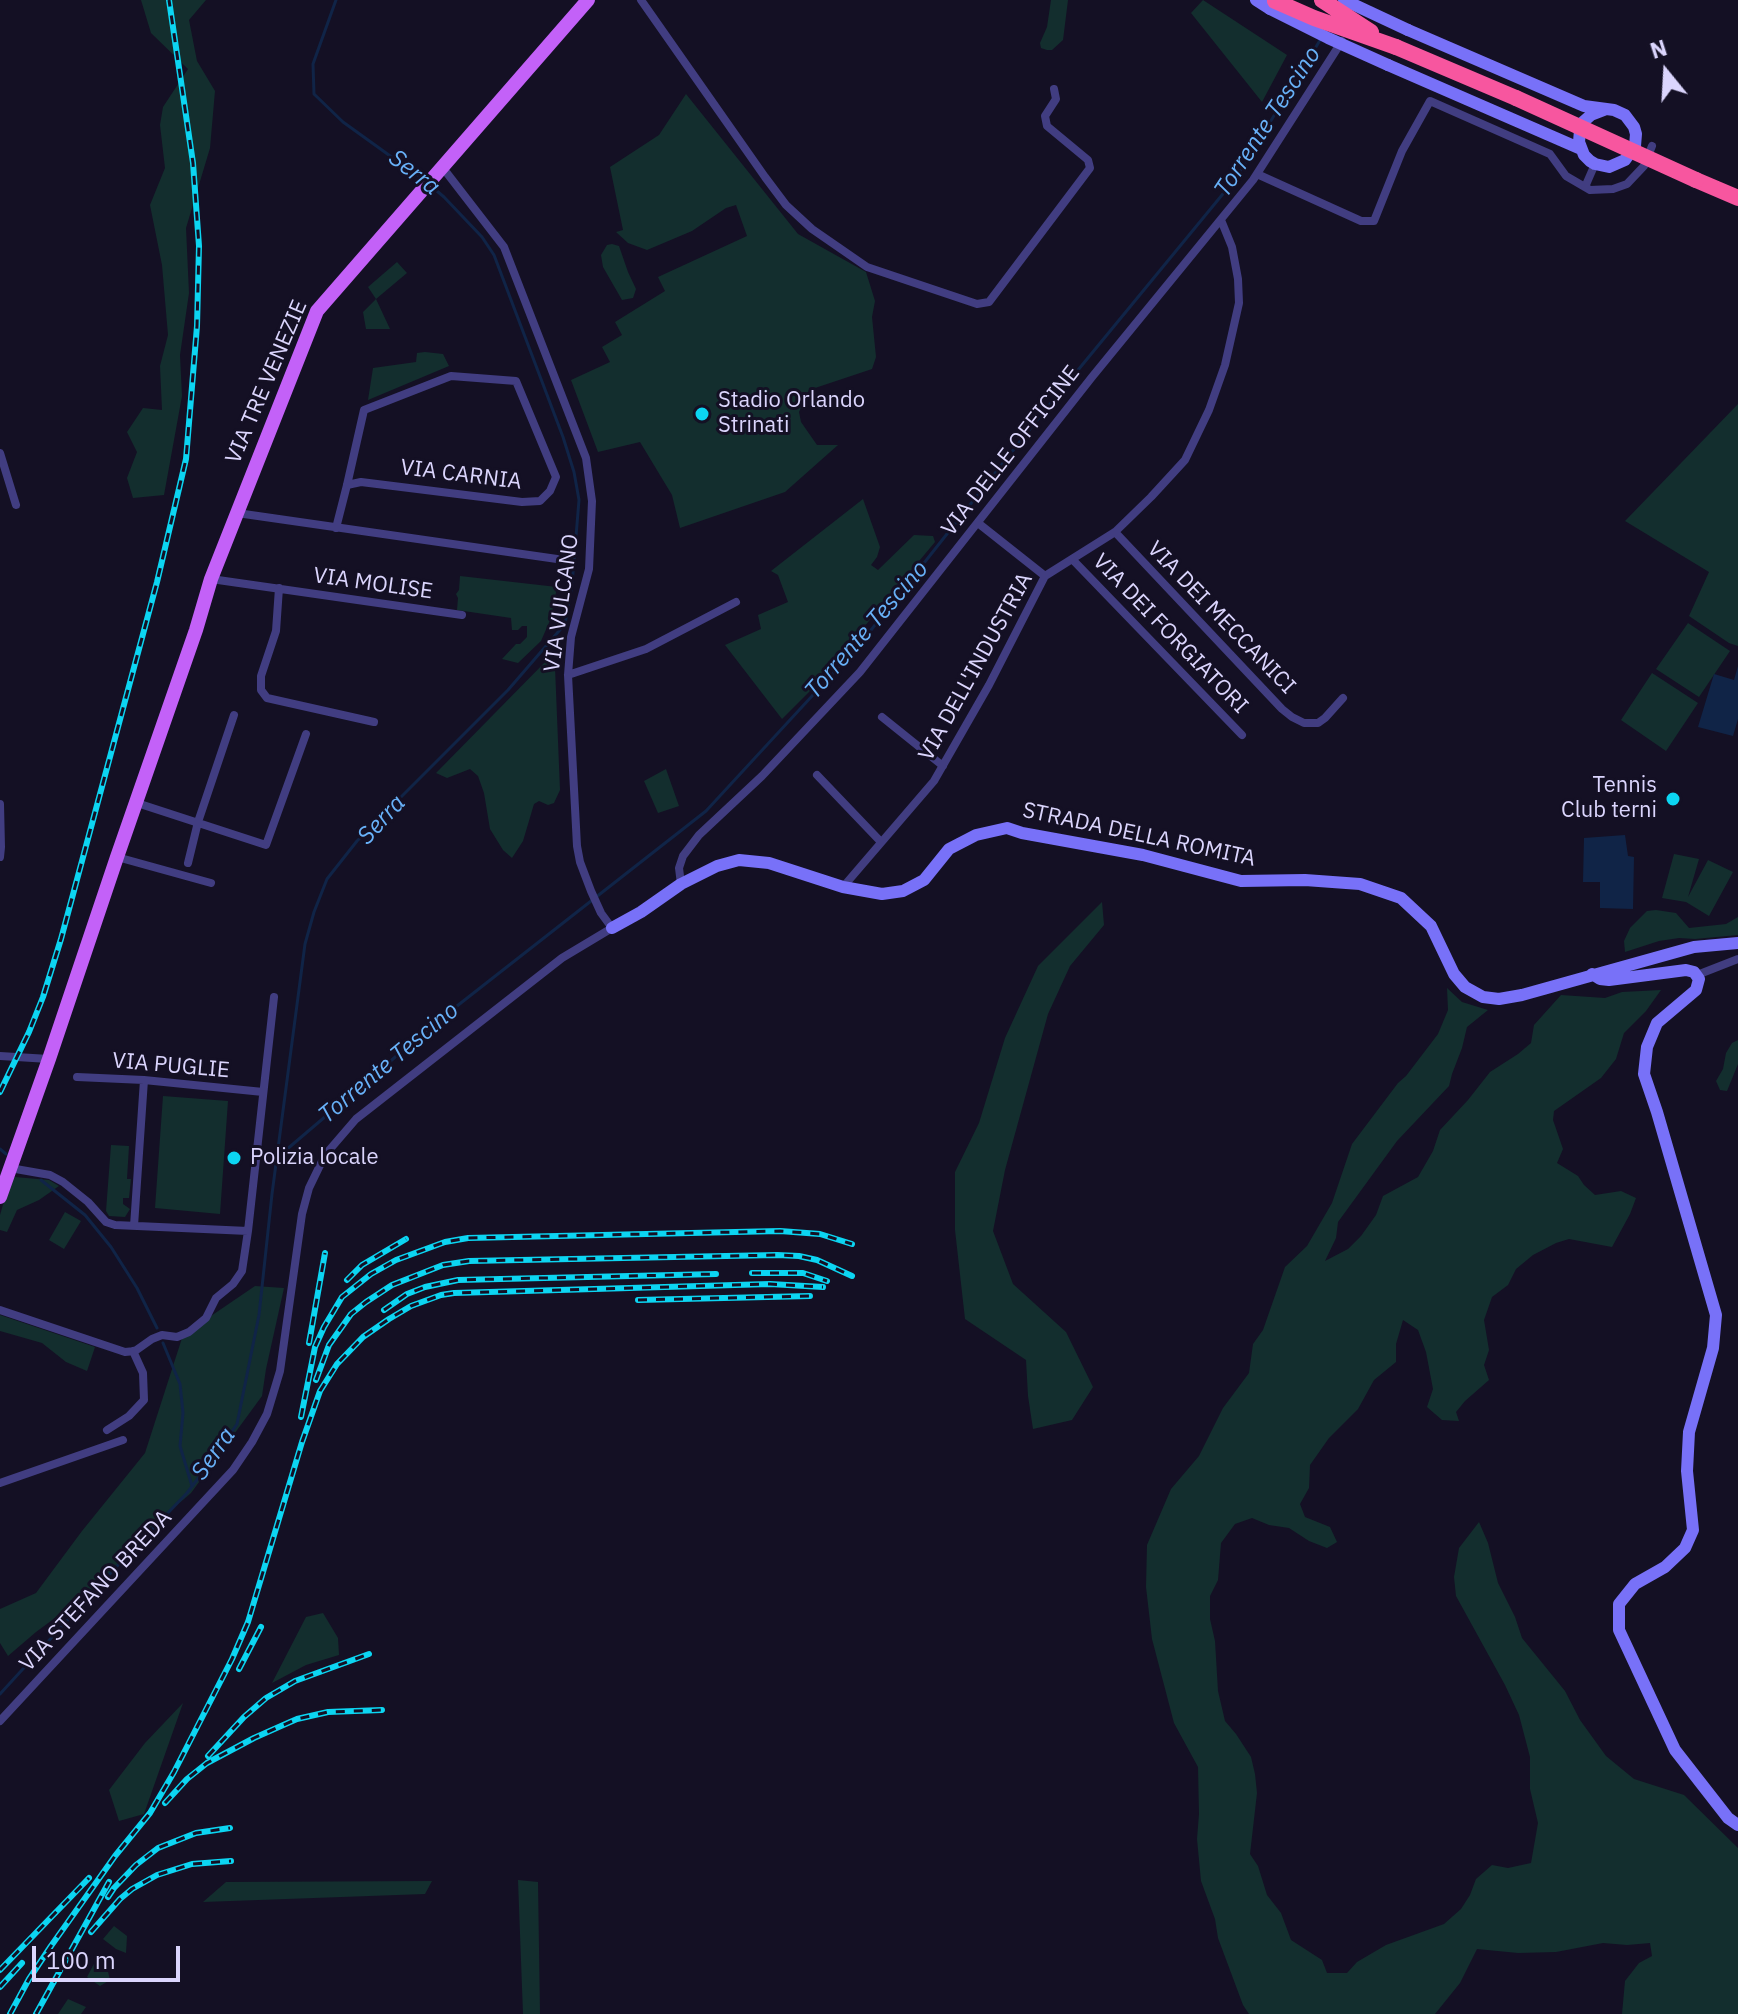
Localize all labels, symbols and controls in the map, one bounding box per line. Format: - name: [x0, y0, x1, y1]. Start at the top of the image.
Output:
- north arrow: [1626, 32, 1706, 112]
- text: N: [1646, 32, 1670, 65]
- water label: Torrente Tescino: [1209, 41, 1327, 203]
- water label: Serra: [383, 144, 445, 202]
- street label: VIA TRE VENEZIE: [221, 296, 313, 468]
- street label: VIA DELLE OFFICINE: [936, 361, 1086, 541]
- place label: Stadio Orlando Strinati: [718, 388, 865, 440]
- marker: Stadio Orlando Strinati: [693, 405, 711, 423]
- street label: VIA CARNIA: [399, 454, 523, 496]
- street label: VIA VULCANO: [539, 532, 585, 674]
- street label: VIA DEI MECCANICI: [1141, 536, 1301, 700]
- street label: VIA DEI FORGIATORI: [1087, 549, 1253, 719]
- water label: Torrente Tescino: [799, 555, 935, 705]
- street label: VIA MOLISE: [312, 563, 434, 605]
- street label: VIA DELL'INDUSTRIA: [913, 568, 1039, 766]
- place label: Tennis Club terni: [1561, 773, 1657, 824]
- water label: Serra: [352, 789, 412, 851]
- marker: Tennis Club terni: [1664, 790, 1682, 808]
- street label: STRADA DELLA ROMITA: [1020, 797, 1258, 873]
- water label: Torrente Tescino: [313, 996, 465, 1130]
- street label: VIA PUGLIE: [111, 1048, 231, 1084]
- place label: Polizia locale: [250, 1145, 379, 1171]
- marker: Polizia locale: [225, 1149, 243, 1167]
- water label: Serra: [186, 1422, 242, 1486]
- street label: VIA STEFANO BREDA: [14, 1505, 178, 1677]
- scale bar: [36, 1930, 184, 1980]
- text: 100 m: [46, 1944, 116, 1976]

